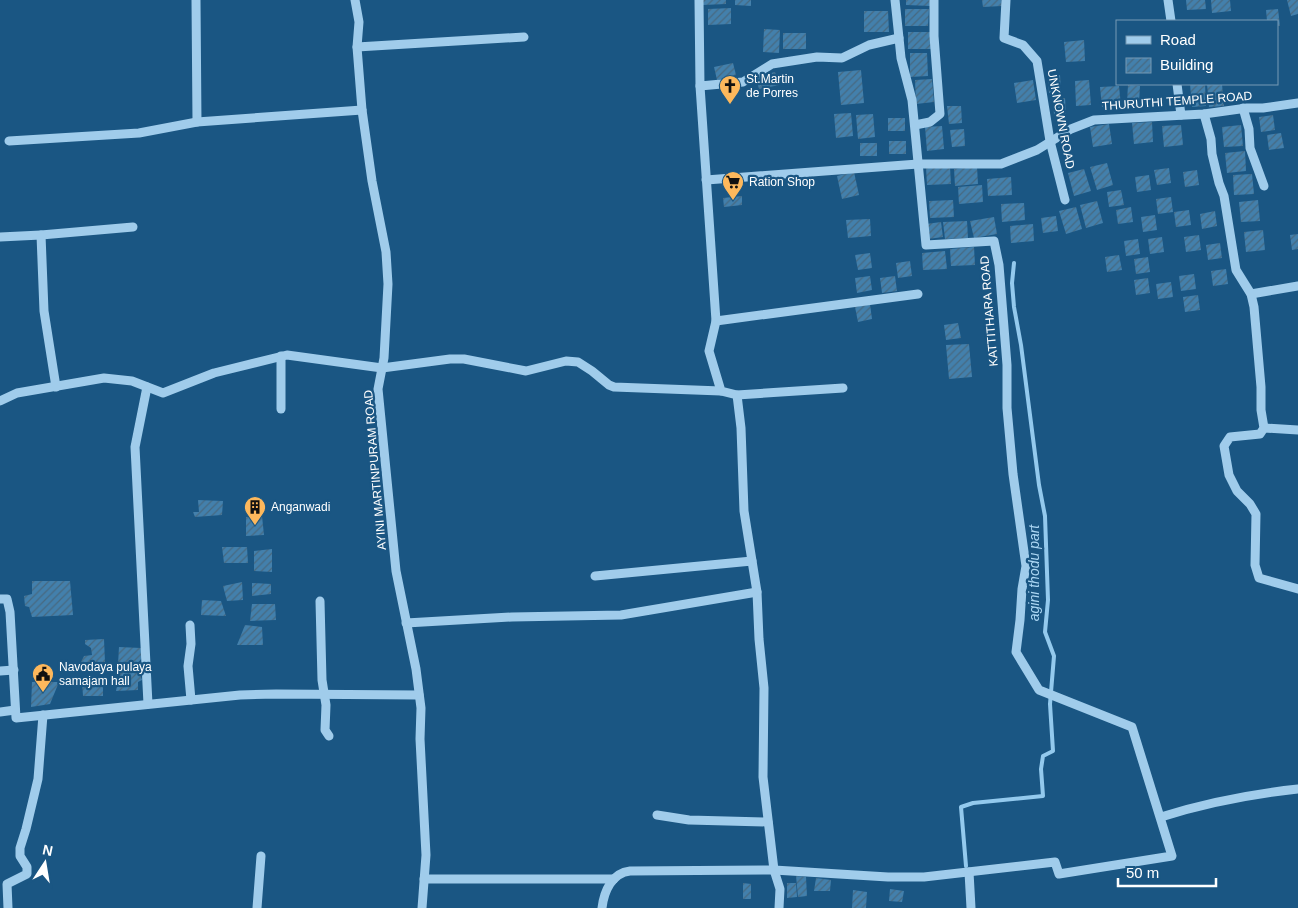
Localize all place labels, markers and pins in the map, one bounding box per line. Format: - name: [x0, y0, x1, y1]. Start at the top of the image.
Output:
- place label: St.Martin de Porres: [746, 72, 798, 100]
- church icon: St.Martin de Porres: [718, 74, 742, 105]
- supermarket icon: Ration Shop: [721, 170, 745, 201]
- place label: Ration Shop: [749, 175, 815, 189]
- building icon: Anganwadi: [243, 495, 267, 526]
- place label: Anganwadi: [271, 500, 330, 514]
- place label: Navodaya pulaya samajam hall: [59, 660, 152, 688]
- public building icon: Navodaya pulaya samajam hall: [31, 662, 55, 693]

